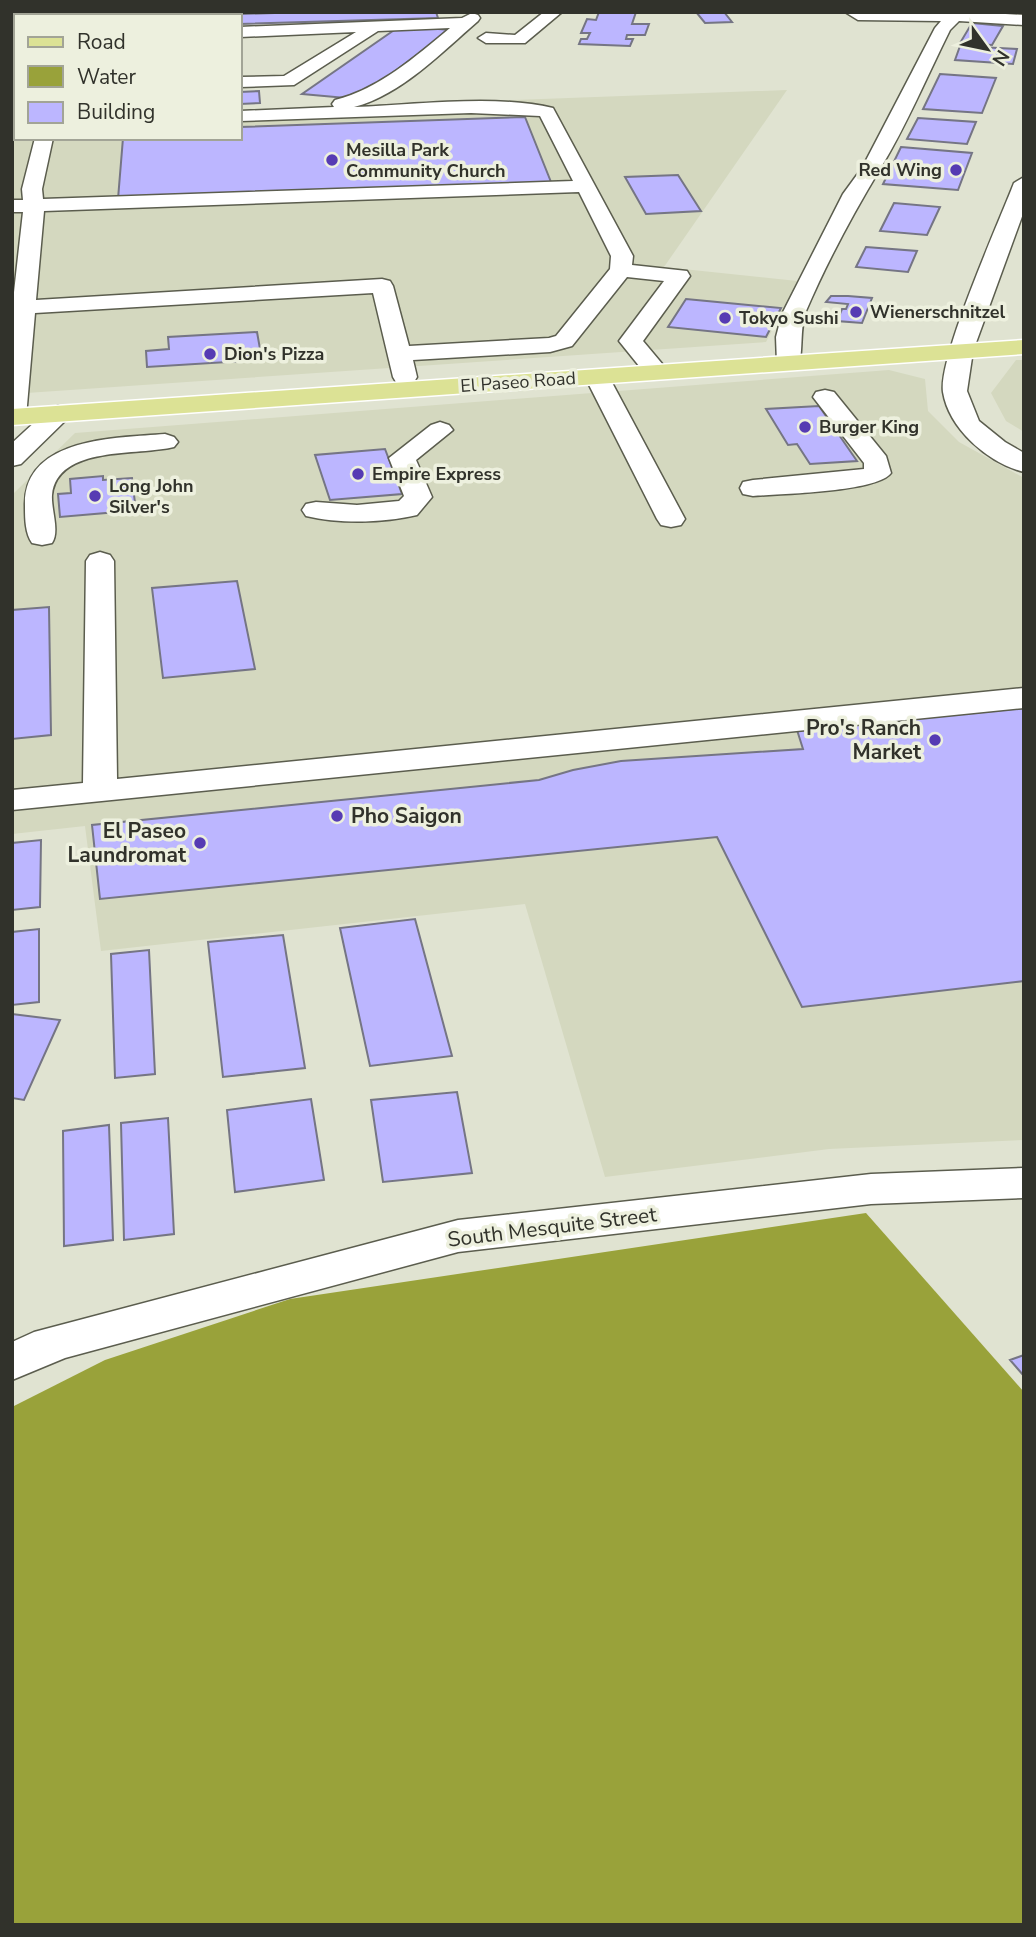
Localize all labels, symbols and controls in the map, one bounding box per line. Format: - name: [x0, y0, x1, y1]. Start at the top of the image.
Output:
- legend: [14, 14, 242, 140]
- north arrow: [952, 14, 1022, 84]
- text: Road: [77, 28, 126, 56]
- text: N: [986, 45, 1015, 71]
- text: Water: [77, 63, 136, 91]
- text: Building: [77, 98, 155, 126]
- place label: Mesilla Park Community Church: [346, 138, 506, 183]
- marker: Mesilla Park Community Church: [324, 152, 340, 168]
- place label: Red Wing: [858, 158, 942, 182]
- marker: Red Wing: [948, 162, 964, 178]
- place label: Wienerschnitzel: [870, 300, 1006, 324]
- marker: Wienerschnitzel: [848, 304, 864, 320]
- place label: Tokyo Sushi: [739, 306, 839, 330]
- marker: Tokyo Sushi: [717, 310, 733, 326]
- place label: Dion's Pizza: [224, 342, 324, 366]
- marker: Dion's Pizza: [202, 346, 218, 362]
- street label: El Paseo Road: [459, 366, 577, 398]
- place label: Burger King: [819, 415, 919, 439]
- marker: Burger King: [797, 419, 813, 435]
- place label: Empire Express: [372, 462, 501, 486]
- marker: Empire Express: [350, 466, 366, 482]
- place label: Long John Silver's: [109, 474, 193, 519]
- marker: Long John Silver's: [87, 488, 103, 504]
- place label: Pro's Ranch Market: [806, 714, 922, 766]
- marker: Pro's Ranch Market: [927, 732, 943, 748]
- place label: Pho Saigon: [351, 802, 462, 830]
- marker: Pho Saigon: [329, 808, 345, 824]
- place label: El Paseo Laundromat: [68, 817, 187, 869]
- marker: El Paseo Laundromat: [192, 835, 208, 851]
- street label: South Mesquite Street: [446, 1200, 659, 1254]

